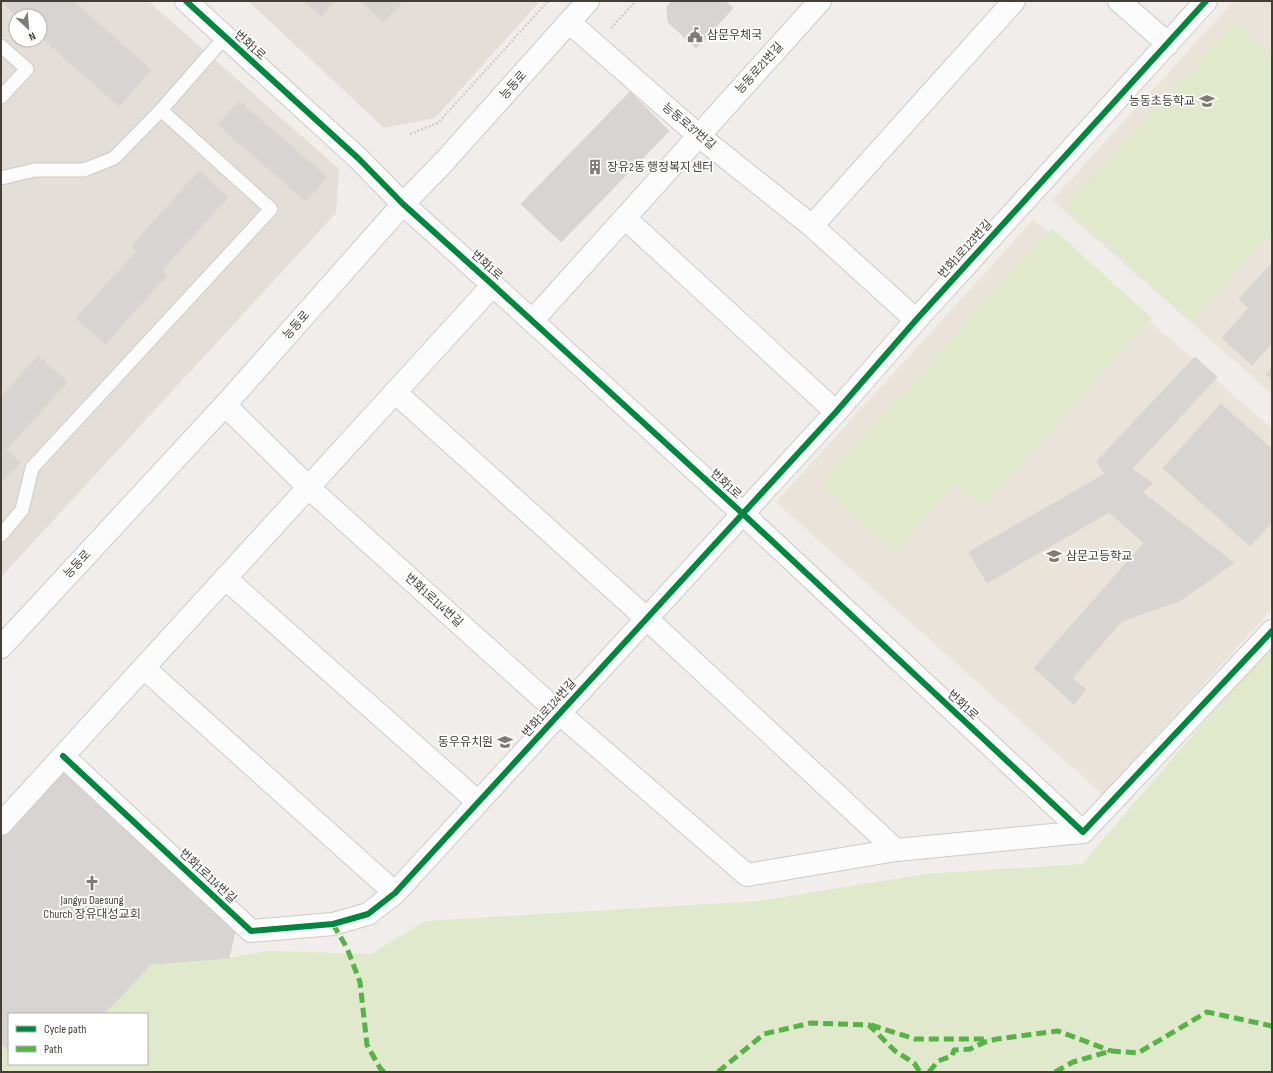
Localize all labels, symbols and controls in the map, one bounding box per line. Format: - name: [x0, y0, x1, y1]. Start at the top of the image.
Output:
- north arrow: [8, 8, 48, 48]
- public building icon: 삼문우체국: [686, 26, 704, 44]
- street label: 번화1로: [231, 27, 269, 63]
- place label: 삼문우체국: [707, 28, 762, 43]
- text: N: [27, 29, 38, 44]
- street label: 능동로21번길: [732, 39, 786, 97]
- street label: 능동로: [497, 68, 530, 103]
- school or university icon: 능동초등학교: [1198, 92, 1216, 110]
- place label: 능동초등학교: [1129, 94, 1195, 109]
- street label: 능동로37번길: [659, 100, 718, 153]
- building icon: 장유2동 행정복지센터: [586, 158, 604, 176]
- place label: 장유2동 행정복지센터: [607, 160, 713, 175]
- street label: 번화1로123번길: [935, 217, 996, 282]
- street label: 번화1로: [468, 247, 506, 283]
- street label: 능동로: [280, 308, 313, 343]
- street label: 번화1로: [707, 466, 744, 503]
- street label: 능동로: [61, 547, 94, 582]
- school or university icon: 삼문고등학교: [1045, 547, 1063, 565]
- place label: 삼문고등학교: [1066, 549, 1132, 564]
- street label: 번화1로114번길: [402, 570, 466, 630]
- street label: 번화1로124번길: [519, 676, 580, 741]
- street label: 번화1로: [944, 687, 981, 724]
- school or university icon: 동우유치원: [496, 733, 514, 751]
- place label: 동우유치원: [438, 735, 493, 750]
- street label: 번화1로114번길: [176, 846, 239, 907]
- church icon: Jangyu Daesung Church 장유대성교회: [83, 874, 101, 892]
- place label: Jangyu Daesung Church 장유대성교회: [43, 893, 141, 922]
- legend: [8, 1013, 148, 1065]
- text: Cycle path: [44, 1022, 86, 1037]
- text: Path: [44, 1042, 62, 1057]

